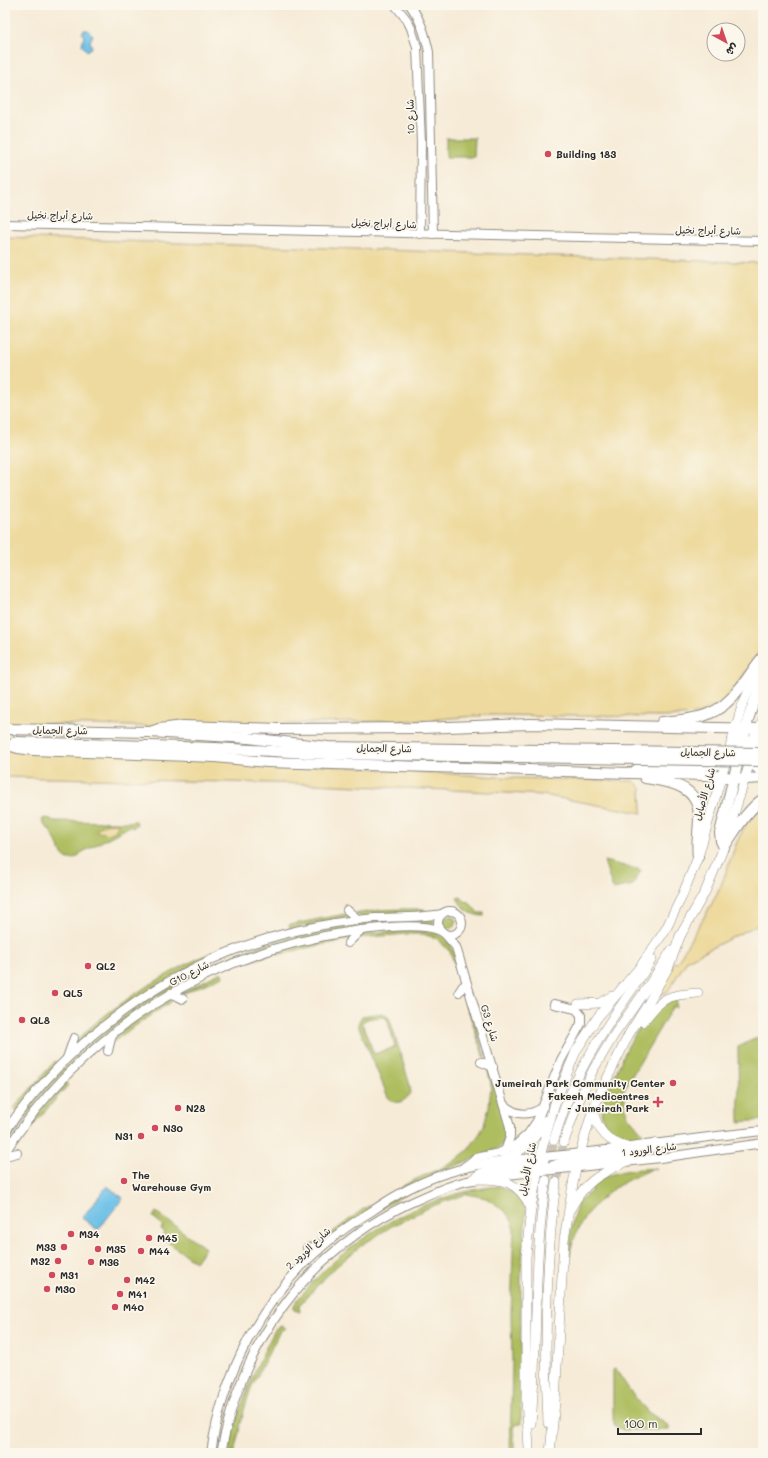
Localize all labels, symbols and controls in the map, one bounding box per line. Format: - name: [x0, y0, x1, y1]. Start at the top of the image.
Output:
- north arrow: [706, 22, 746, 62]
- text: ش: [723, 40, 742, 60]
- street label: شارع 10: [402, 99, 419, 135]
- place label: Building 183: [556, 147, 616, 161]
- marker: Building 183: [543, 149, 553, 159]
- street label: شارع أبراج نخيل: [27, 207, 93, 224]
- street label: شارع أبراج نخيل: [351, 215, 417, 232]
- street label: شارع أبراج نخيل: [675, 222, 741, 239]
- street label: شارع الجمايل: [32, 723, 88, 738]
- street label: شارع الجمايل: [356, 741, 412, 756]
- street label: شارع الجمايل: [680, 745, 736, 760]
- street label: شارع الأصايل: [690, 766, 719, 822]
- street label: G10 شارع: [167, 957, 212, 990]
- place label: QL2: [96, 959, 116, 973]
- marker: QL2: [83, 961, 93, 971]
- place label: QL5: [63, 986, 83, 1000]
- marker: QL5: [50, 988, 60, 998]
- street label: G3 شارع: [477, 1003, 502, 1044]
- place label: QL8: [30, 1013, 50, 1027]
- marker: QL8: [17, 1015, 27, 1025]
- place label: Jumeirah Park Community Center: [495, 1076, 665, 1090]
- marker: Jumeirah Park Community Center: [668, 1078, 678, 1088]
- place label: Fakeeh Medicentres - Jumeirah Park: [548, 1089, 649, 1115]
- marker: Fakeeh Medicentres - Jumeirah Park: [652, 1096, 664, 1108]
- place label: N28: [186, 1101, 205, 1115]
- marker: N28: [173, 1103, 183, 1113]
- place label: N30: [163, 1121, 184, 1135]
- marker: N30: [150, 1123, 160, 1133]
- place label: N31: [115, 1129, 133, 1143]
- marker: N31: [136, 1131, 146, 1141]
- street label: شارع الورود 1: [621, 1139, 678, 1160]
- street label: شارع الأصايل: [515, 1141, 540, 1197]
- place label: The Warehouse Gym: [132, 1168, 211, 1194]
- marker: The Warehouse Gym: [119, 1176, 129, 1186]
- street label: شارع الورود 2: [283, 1223, 334, 1273]
- place label: M34: [79, 1227, 100, 1241]
- marker: M34: [66, 1229, 76, 1239]
- place label: M45: [157, 1231, 177, 1245]
- marker: M45: [144, 1233, 154, 1243]
- place label: M33: [36, 1240, 56, 1254]
- marker: M33: [59, 1242, 69, 1252]
- place label: M35: [106, 1242, 126, 1256]
- marker: M35: [93, 1244, 103, 1254]
- place label: M44: [149, 1244, 170, 1258]
- marker: M44: [136, 1246, 146, 1256]
- place label: M32: [30, 1254, 50, 1268]
- place label: M36: [99, 1255, 119, 1269]
- marker: M32: [53, 1256, 63, 1266]
- marker: M36: [86, 1257, 96, 1267]
- place label: M31: [60, 1268, 79, 1282]
- marker: M31: [47, 1270, 57, 1280]
- place label: M42: [135, 1273, 155, 1287]
- marker: M42: [122, 1275, 132, 1285]
- place label: M30: [55, 1282, 76, 1296]
- marker: M30: [42, 1284, 52, 1294]
- place label: M41: [128, 1287, 147, 1301]
- marker: M41: [115, 1289, 125, 1299]
- place label: M40: [123, 1300, 144, 1314]
- marker: M40: [110, 1302, 120, 1312]
- scale bar: [618, 1410, 701, 1436]
- text: 100 m: [624, 1415, 658, 1431]

